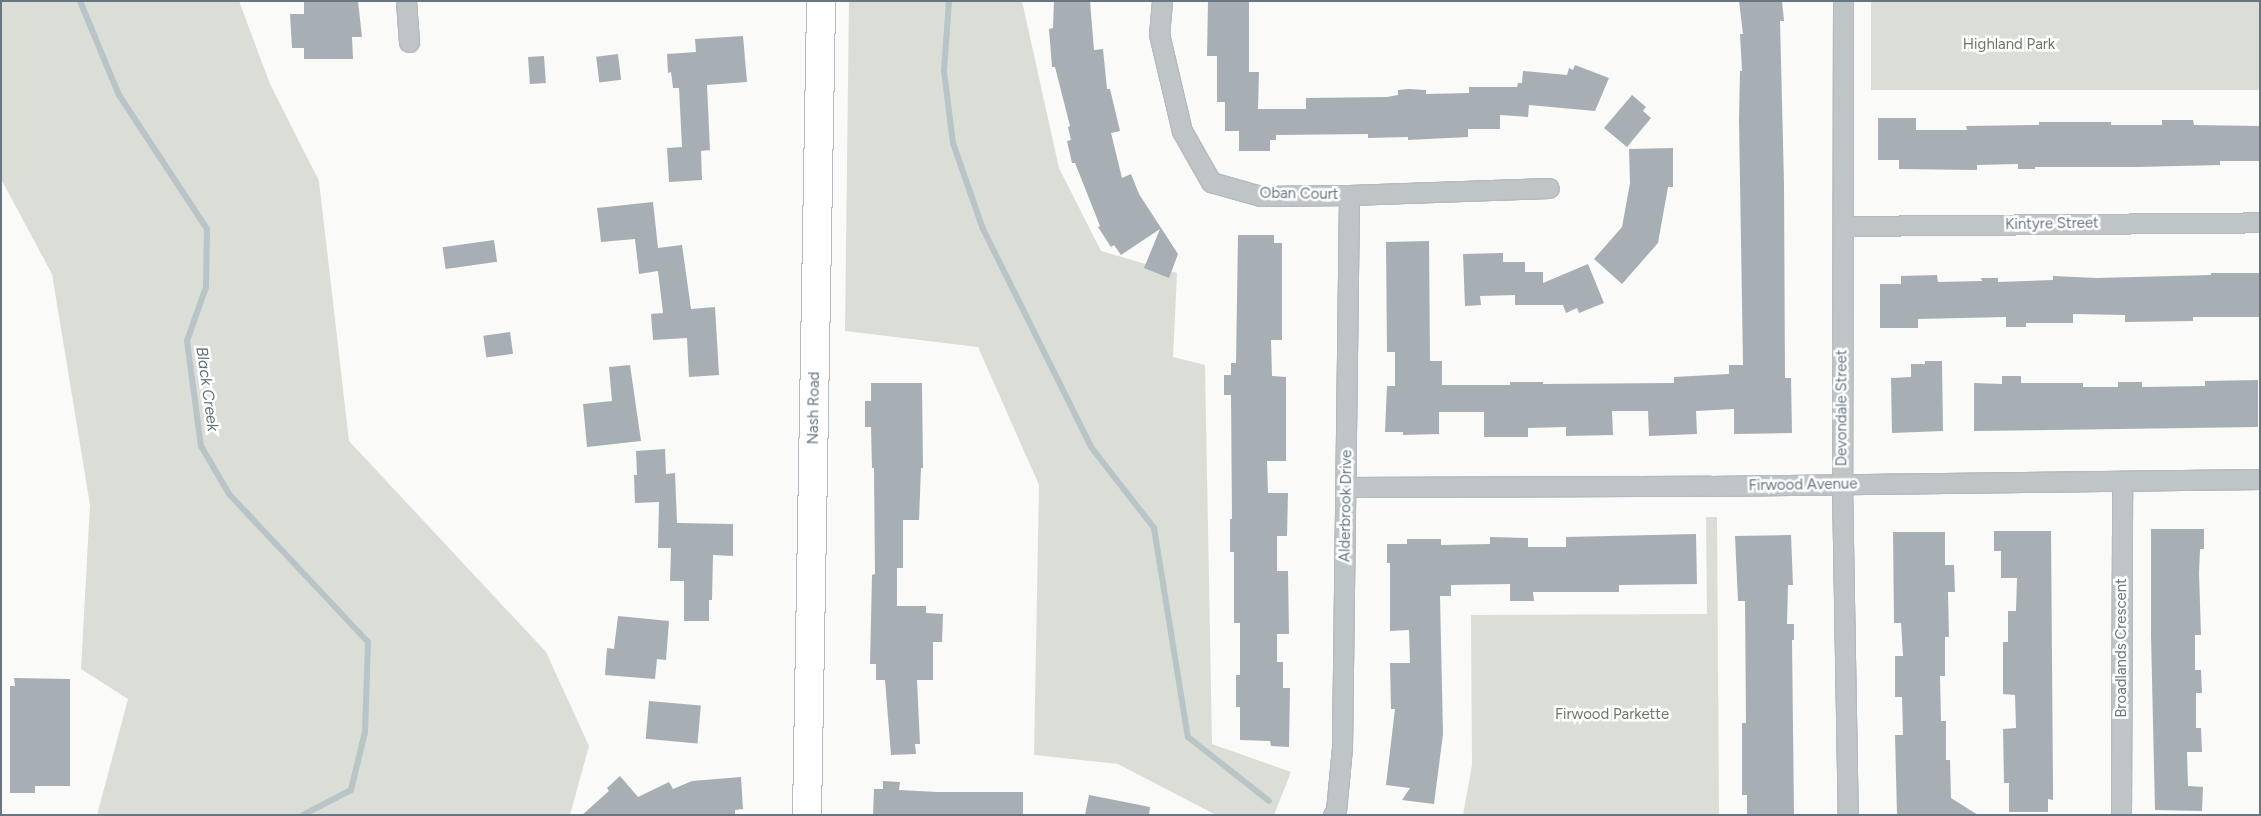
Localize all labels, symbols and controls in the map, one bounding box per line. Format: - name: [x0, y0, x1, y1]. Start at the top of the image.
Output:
- park label: Highland Park: [1963, 36, 2055, 54]
- street label: Oban Court: [1259, 184, 1339, 204]
- street label: Kintyre Street: [2005, 214, 2099, 234]
- water label: Black Creek: [192, 345, 222, 433]
- street label: Devondale Street: [1833, 350, 1851, 466]
- street label: Nash Road: [804, 371, 824, 445]
- street label: Alderbrook Drive: [1336, 450, 1356, 562]
- street label: Firwood Avenue: [1748, 475, 1858, 495]
- street label: Broadlands Crescent: [2113, 578, 2131, 718]
- park label: Firwood Parkette: [1555, 706, 1669, 724]

